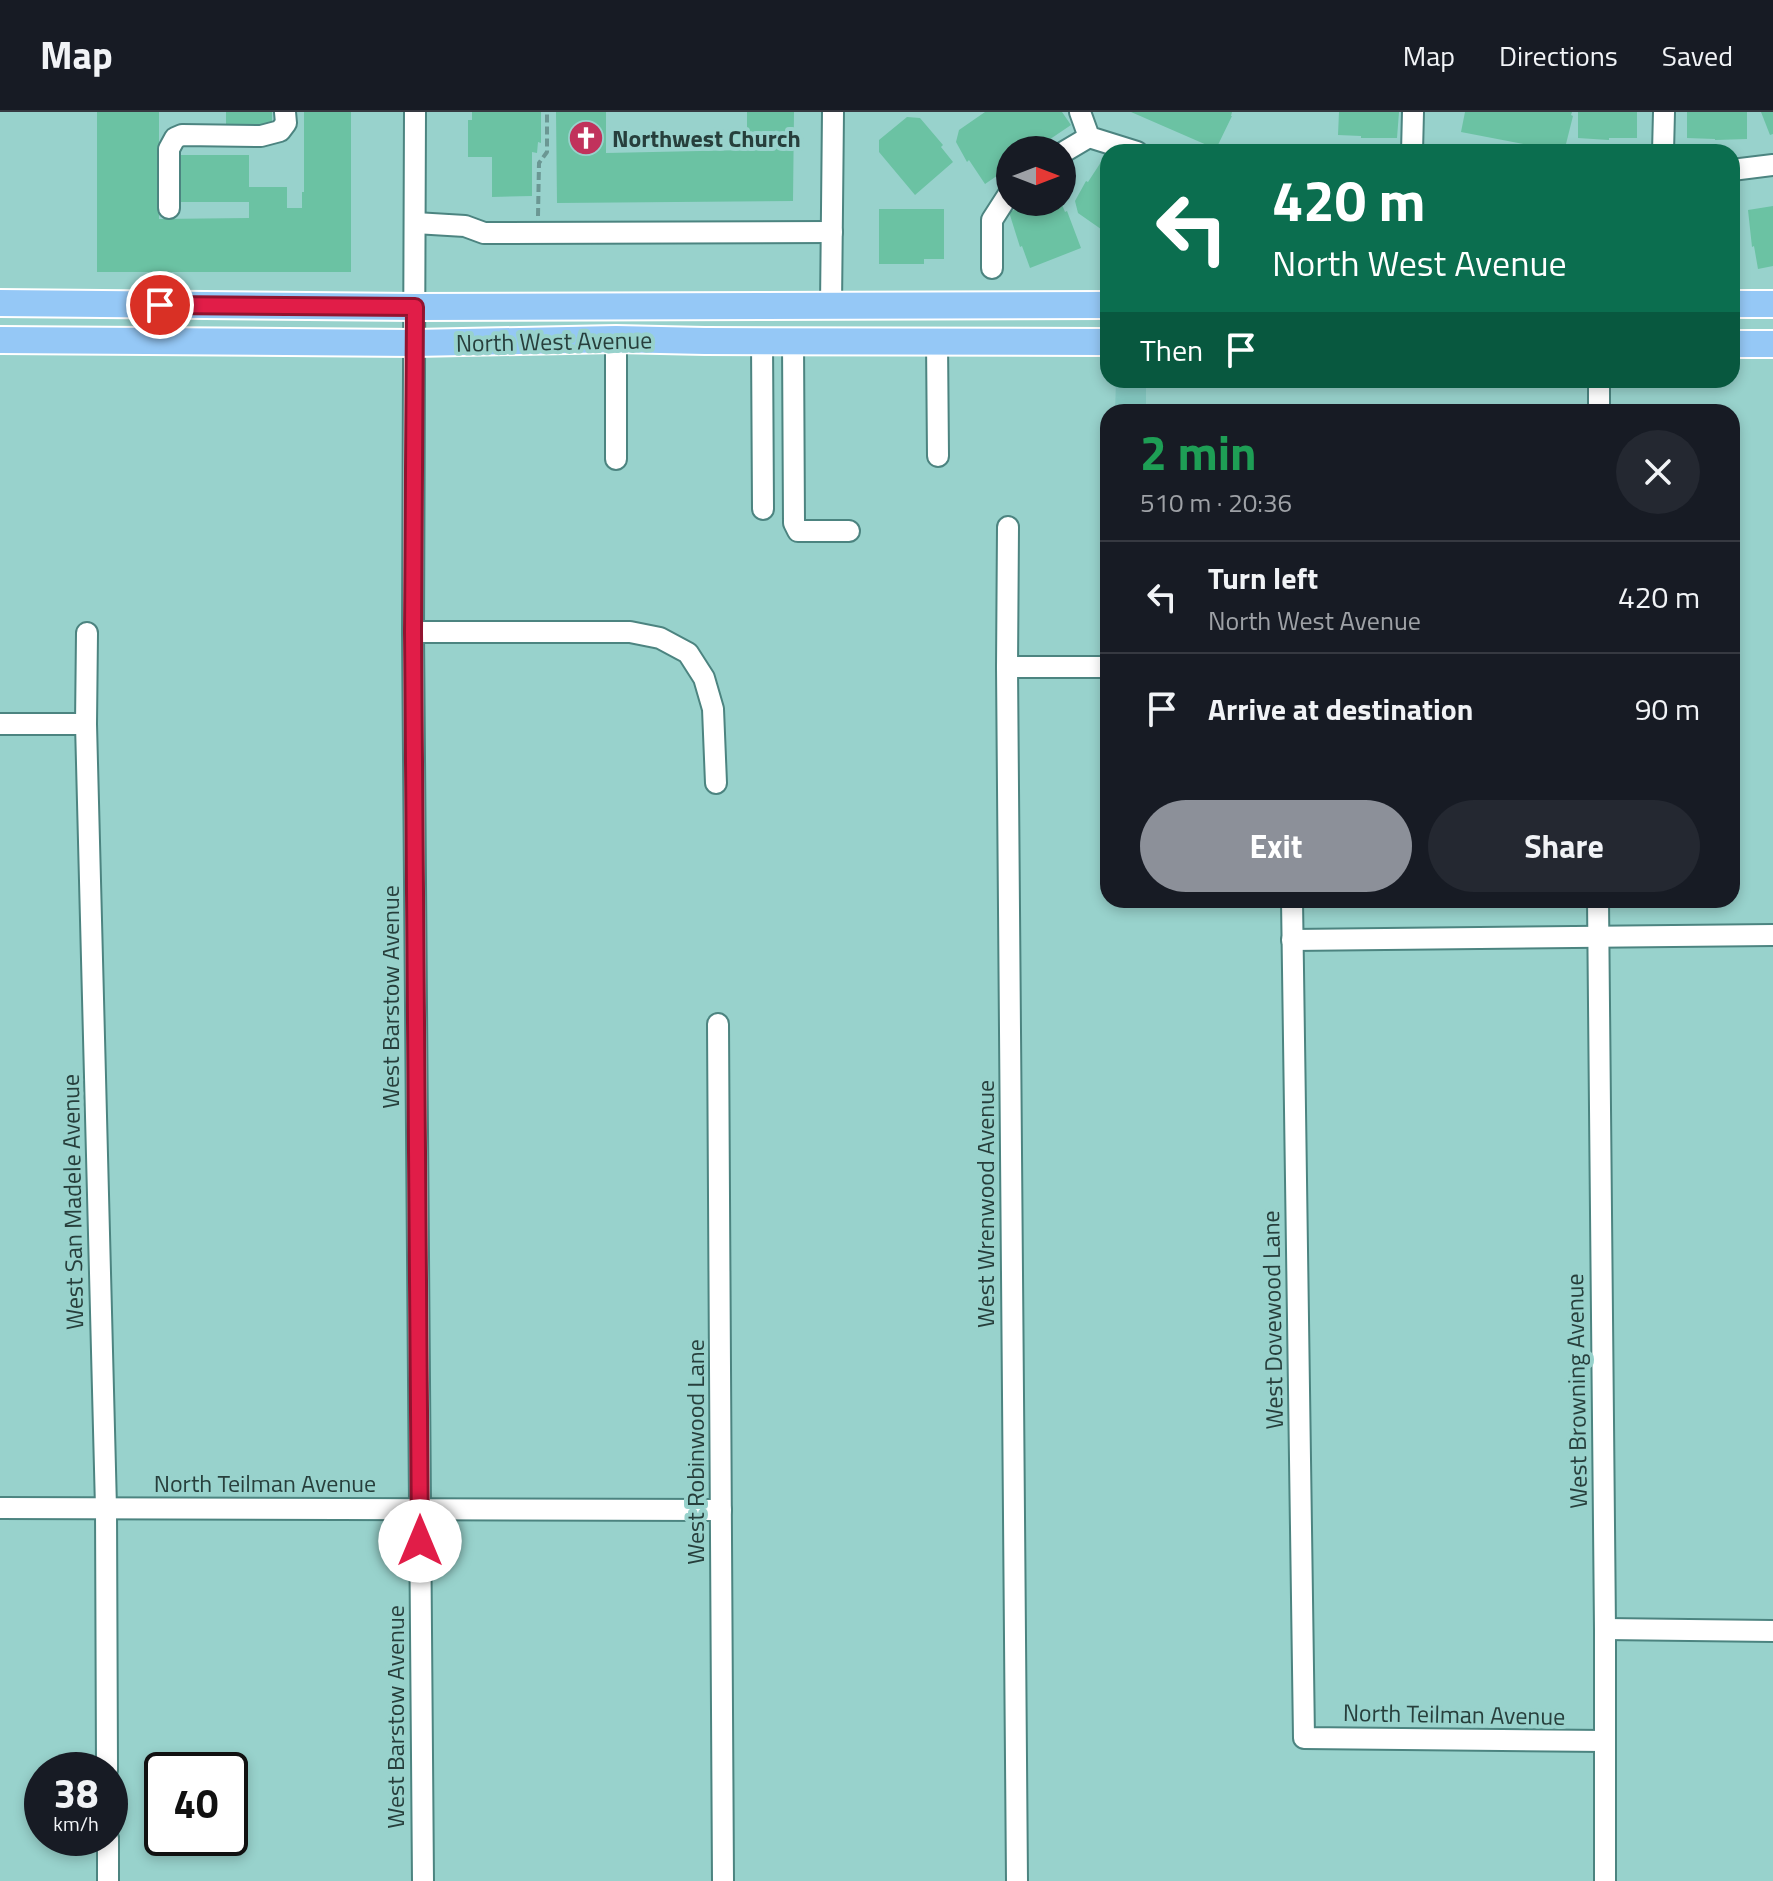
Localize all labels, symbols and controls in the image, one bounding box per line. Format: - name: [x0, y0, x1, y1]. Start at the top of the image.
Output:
- text: Map: [40, 26, 113, 84]
- text: Map: [1403, 34, 1455, 77]
- text: Directions: [1499, 34, 1618, 77]
- text: Saved: [1662, 34, 1733, 77]
- church icon: Northwest Church: [567, 119, 605, 157]
- place label: Northwest Church: [612, 120, 801, 156]
- north arrow: [996, 136, 1076, 216]
- map controls: [996, 136, 1076, 216]
- text: 420 m: [1272, 158, 1425, 243]
- icon: left: [1140, 176, 1244, 280]
- text: North West Avenue: [1272, 235, 1567, 290]
- pin: [126, 271, 194, 339]
- icon: arrive: [138, 283, 182, 327]
- street label: North West Avenue: [455, 321, 653, 361]
- text: Then: [1140, 327, 1203, 373]
- icon: arrive: [1219, 328, 1263, 372]
- text: 2 min: [1140, 416, 1257, 489]
- button: close: [1616, 430, 1700, 514]
- text: 510 m · 20:36: [1140, 483, 1292, 522]
- text: Turn left: [1208, 555, 1318, 601]
- text: 420 m: [1618, 574, 1700, 620]
- icon: left: [1140, 575, 1184, 619]
- text: North West Avenue: [1208, 601, 1421, 640]
- text: Arrive at destination: [1208, 686, 1473, 732]
- text: 90 m: [1635, 686, 1700, 732]
- icon: arrive: [1140, 687, 1184, 731]
- button: Exit: [1140, 800, 1412, 892]
- button: Share: [1428, 800, 1700, 892]
- street label: West Barstow Avenue: [372, 885, 408, 1109]
- street label: West San Madele Avenue: [52, 1074, 92, 1330]
- street label: West Wrenwood Avenue: [967, 1080, 1003, 1328]
- street label: West Dovewood Lane: [1252, 1210, 1292, 1430]
- street label: West Browning Avenue: [1556, 1273, 1596, 1509]
- street label: West Robinwood Lane: [677, 1339, 713, 1565]
- street label: North Teilman Avenue: [154, 1465, 376, 1501]
- position arrow: [378, 1499, 462, 1583]
- street label: West Barstow Avenue: [377, 1605, 413, 1829]
- street label: North Teilman Avenue: [1343, 1694, 1565, 1734]
- speed limit sign: 40: [144, 1752, 248, 1856]
- text: 38: [54, 1763, 98, 1824]
- text: km/h: [53, 1808, 99, 1839]

